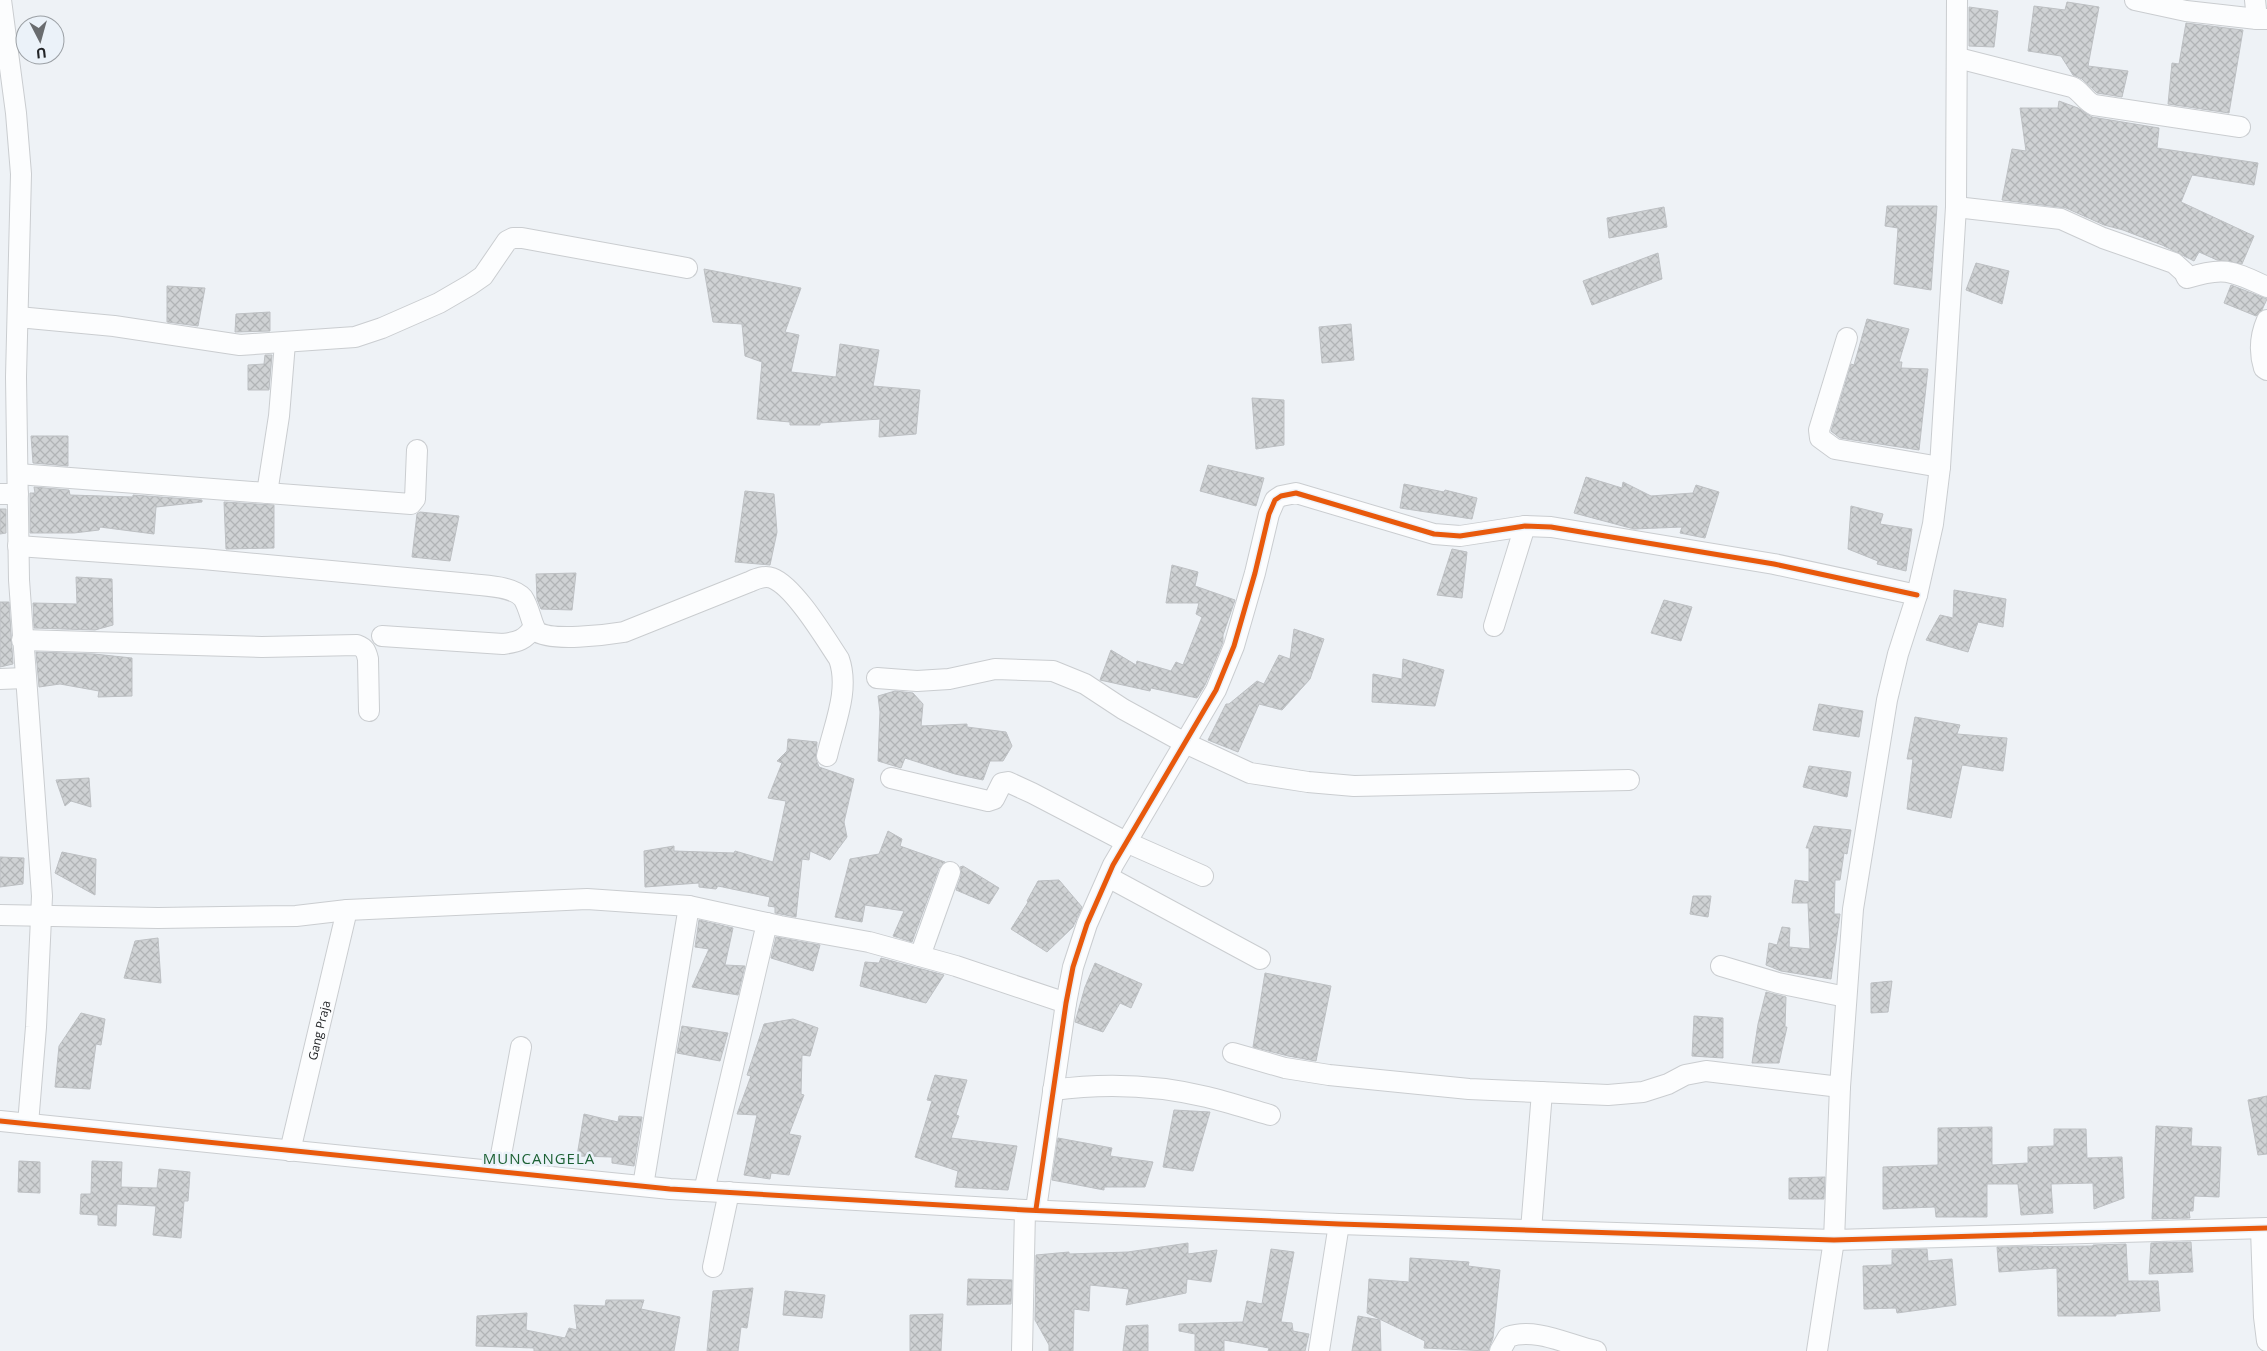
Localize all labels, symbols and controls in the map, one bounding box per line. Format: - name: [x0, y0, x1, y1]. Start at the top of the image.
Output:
- north arrow: [15, 15, 65, 65]
- text: U: [35, 43, 48, 63]
- street label: Gang Praja: [303, 999, 334, 1062]
- district label: MUNCANGELA: [483, 1148, 595, 1168]

